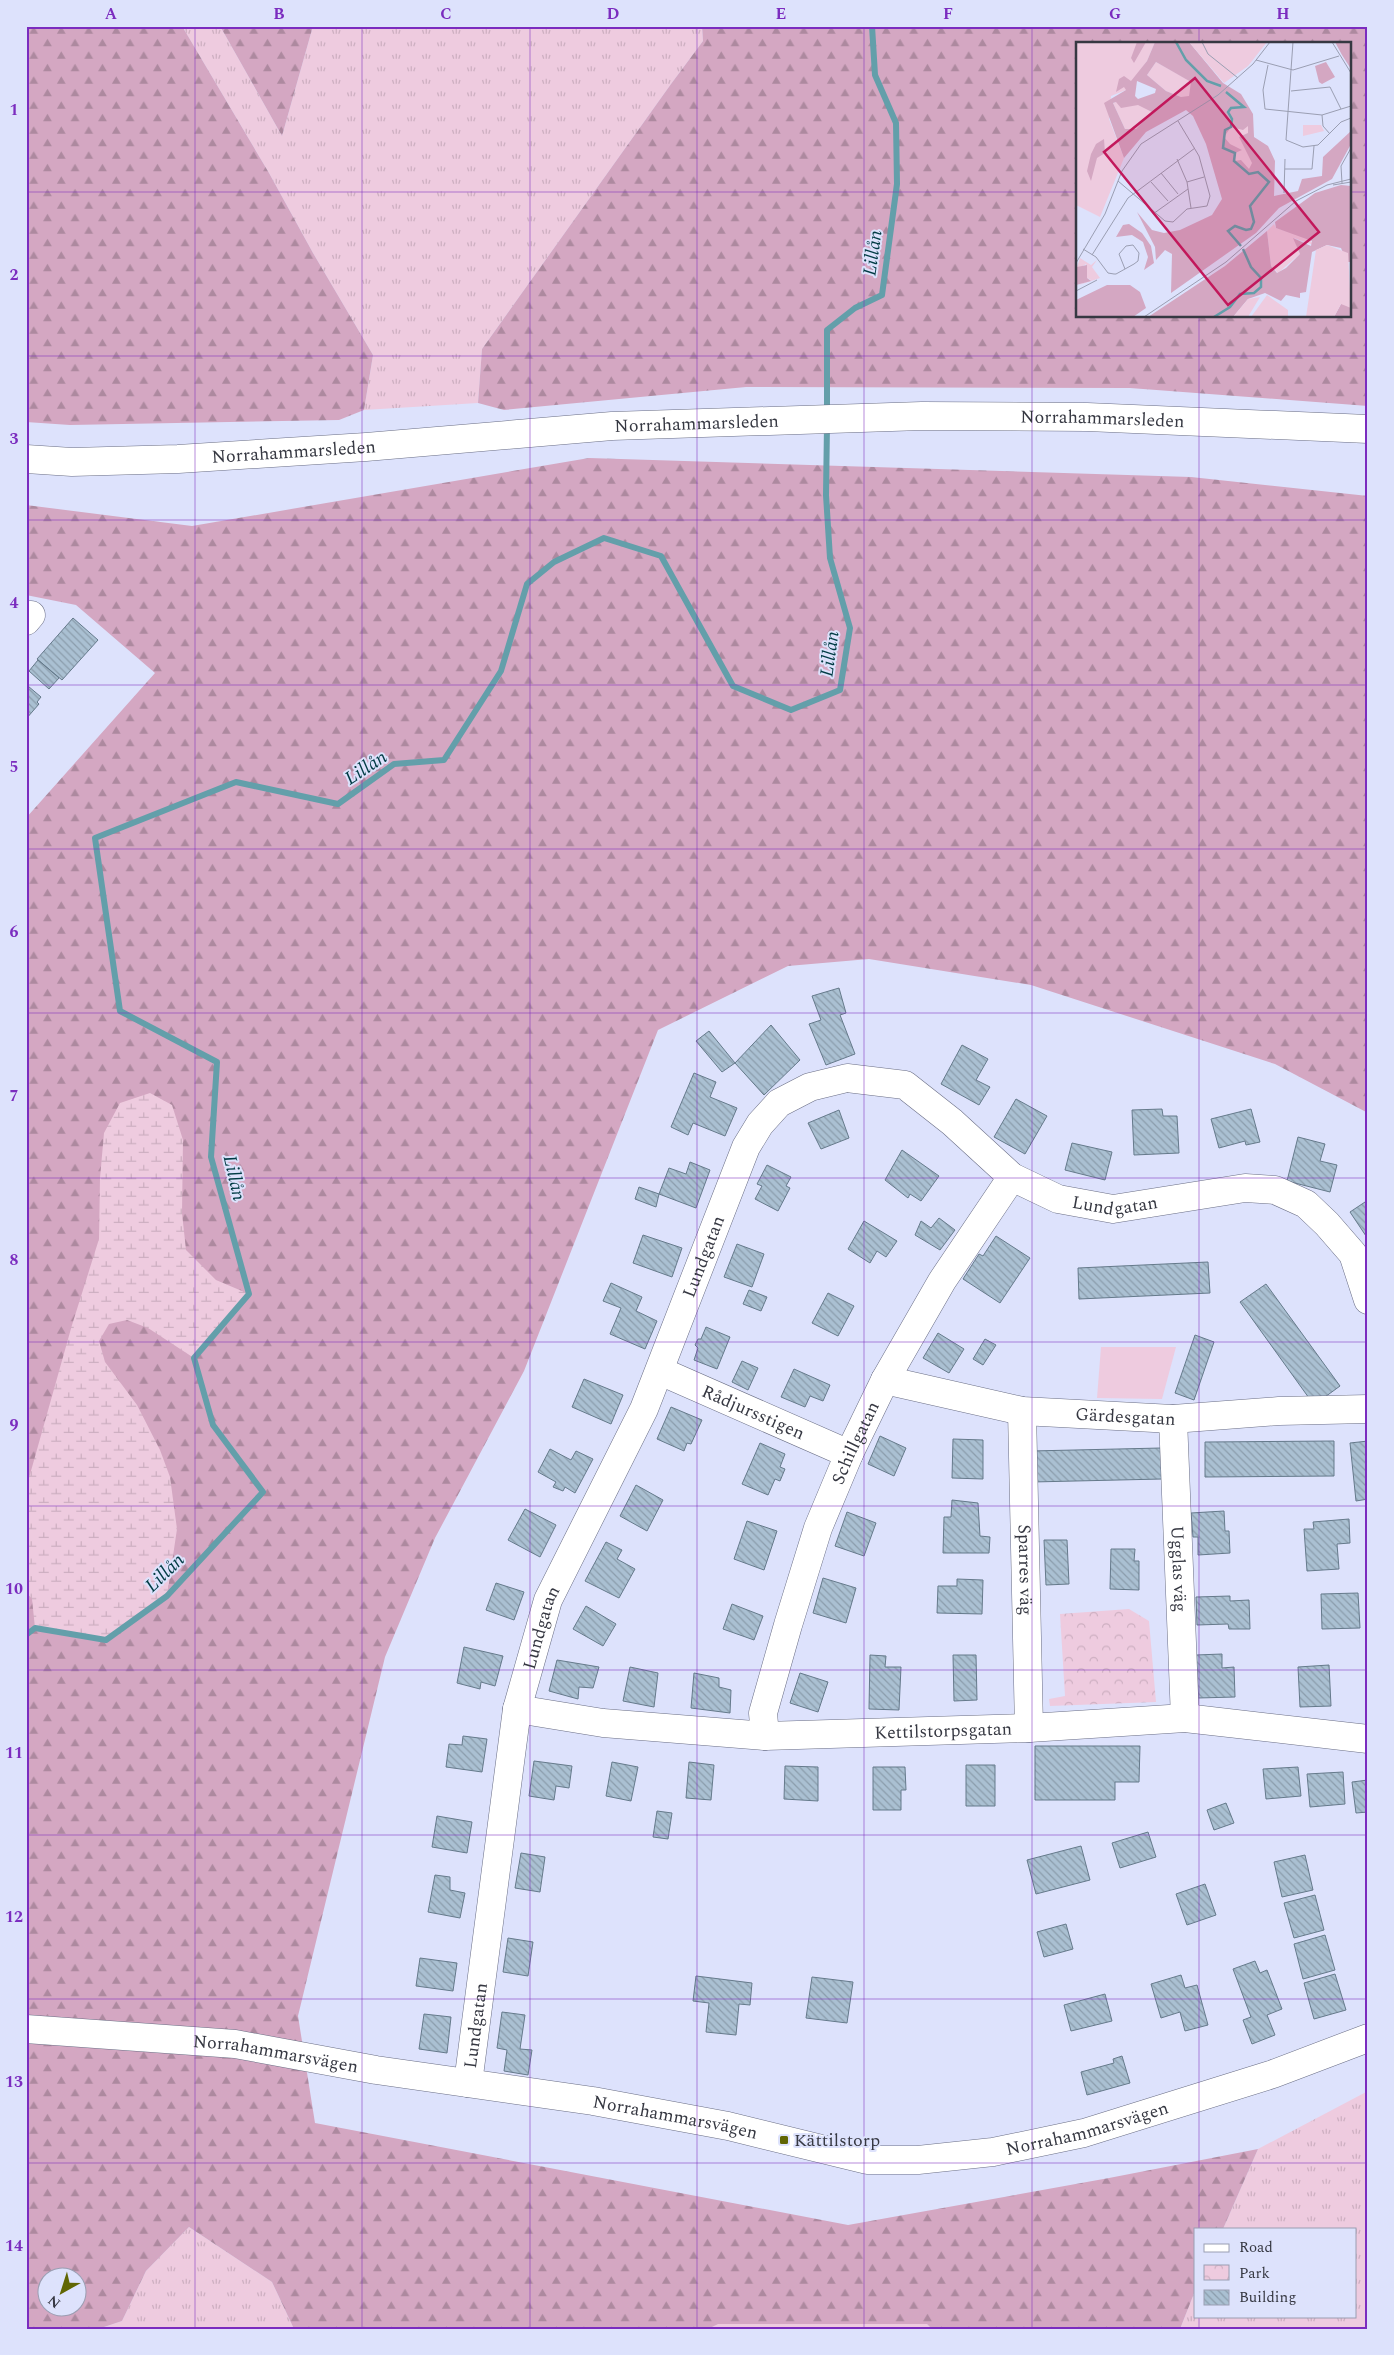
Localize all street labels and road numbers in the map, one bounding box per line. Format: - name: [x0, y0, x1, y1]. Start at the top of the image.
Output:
- street label: Norrahammarsleden: [1020, 403, 1185, 435]
- street label: Norrahammarsleden: [614, 407, 779, 439]
- street label: Norrahammarsleden: [211, 433, 377, 470]
- street label: Lundgatan: [1070, 1188, 1159, 1222]
- street label: Lundgatan: [675, 1211, 732, 1301]
- street label: Rådjursstigen: [698, 1378, 809, 1446]
- street label: Schillgatan: [824, 1397, 886, 1489]
- street label: Gärdesgatan: [1075, 1400, 1176, 1433]
- street label: Sparres väg: [1011, 1524, 1040, 1616]
- street label: Ugglas väg: [1164, 1525, 1194, 1613]
- street label: Lundgatan: [515, 1581, 567, 1673]
- street label: Kettilstorpsgatan: [874, 1715, 1013, 1746]
- street label: Lundgatan: [457, 1981, 495, 2070]
- street label: Norrahammarsvägen: [192, 2028, 361, 2080]
- street label: Norrahammarsvägen: [591, 2088, 761, 2146]
- street label: Norrahammarsvägen: [1003, 2094, 1172, 2162]

